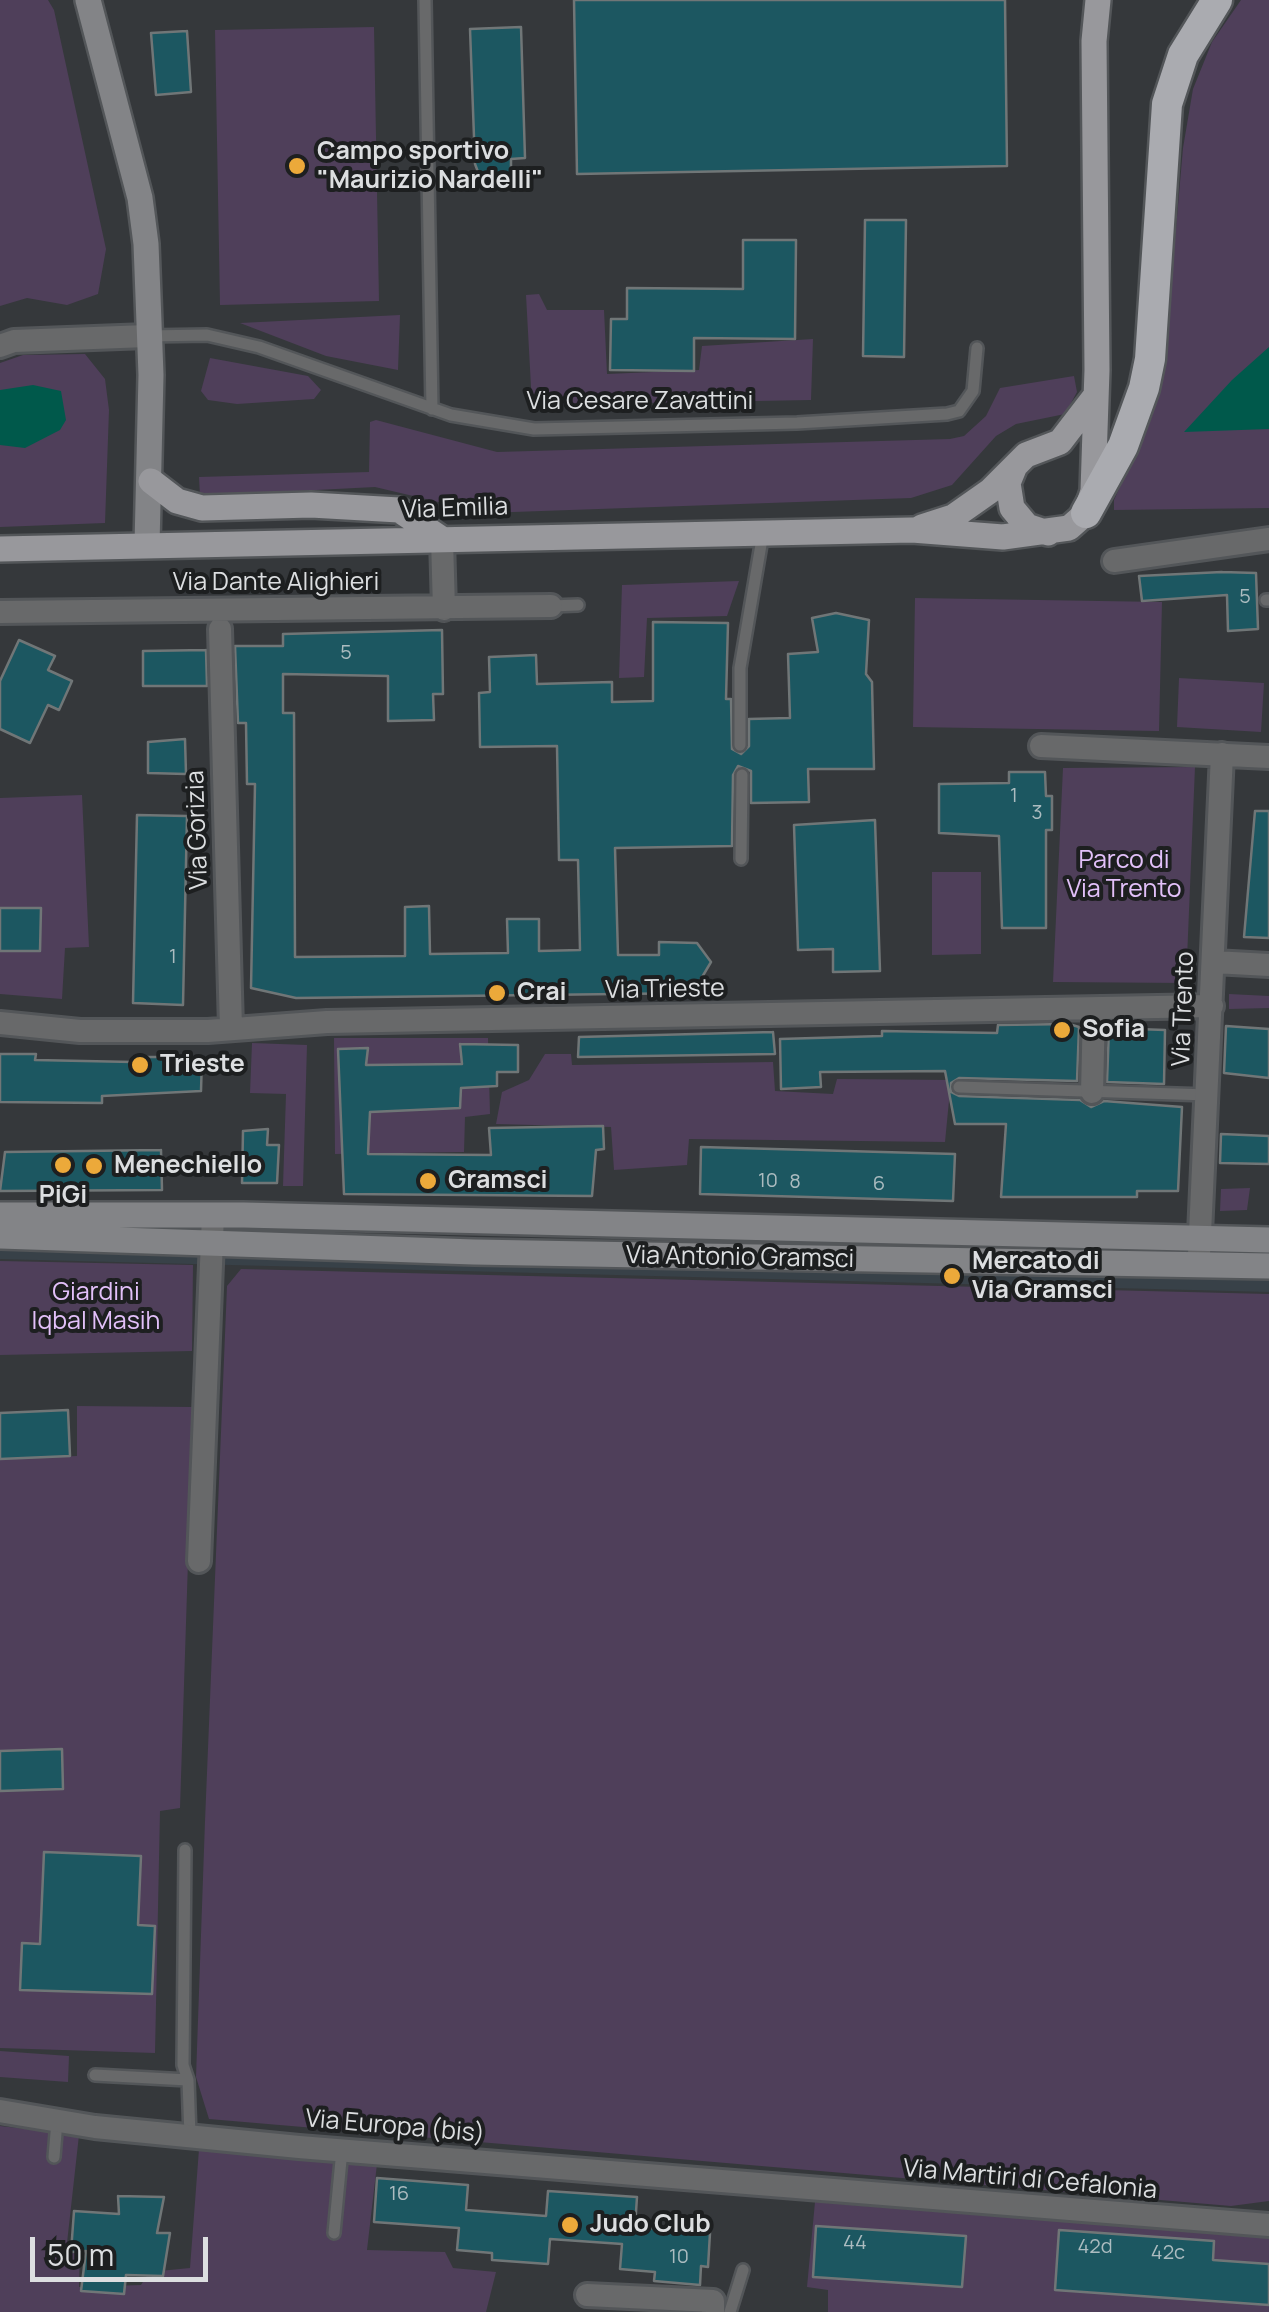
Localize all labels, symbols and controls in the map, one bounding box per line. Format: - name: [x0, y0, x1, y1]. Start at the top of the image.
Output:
- place label: Campo sportivo "Maurizio Nardelli": [317, 137, 543, 196]
- marker: Campo sportivo "Maurizio Nardelli": [286, 155, 308, 177]
- street label: Via Cesare Zavattini: [527, 387, 753, 417]
- street label: Via Emilia: [401, 492, 509, 526]
- street label: Via Dante Alighieri: [173, 568, 379, 598]
- house number: 5: [1239, 585, 1251, 609]
- house number: 5: [340, 641, 352, 665]
- street label: Via Gorizia: [181, 770, 215, 890]
- house number: 1: [1010, 784, 1018, 808]
- house number: 3: [1031, 801, 1043, 825]
- park label: Parco di Via Trento: [1066, 846, 1182, 905]
- house number: 1: [169, 945, 177, 969]
- street label: Via Trento: [1167, 951, 1201, 1067]
- street label: Via Trieste: [605, 974, 725, 1006]
- place label: Crai: [517, 978, 567, 1008]
- marker: Crai: [486, 982, 508, 1004]
- place label: Sofia: [1082, 1015, 1145, 1045]
- marker: Sofia: [1051, 1019, 1073, 1041]
- place label: Trieste: [160, 1050, 245, 1080]
- marker: Trieste: [129, 1054, 151, 1076]
- place label: Menechiello: [114, 1151, 262, 1181]
- marker: PiGi: [52, 1154, 74, 1176]
- marker: Menechiello: [83, 1155, 105, 1177]
- place label: Gramsci: [448, 1166, 547, 1196]
- house number: 10: [758, 1169, 778, 1193]
- marker: Gramsci: [417, 1170, 439, 1192]
- house number: 8: [789, 1170, 801, 1194]
- house number: 6: [873, 1172, 885, 1196]
- place label: PiGi: [39, 1181, 87, 1211]
- street label: Via Antonio Gramsci: [626, 1241, 854, 1275]
- place label: Mercato di Via Gramsci: [972, 1247, 1113, 1306]
- marker: Mercato di Via Gramsci: [941, 1265, 963, 1287]
- park label: Giardini Iqbal Masih: [32, 1278, 160, 1337]
- street label: Via Europa (bis): [304, 2104, 486, 2150]
- street label: Via Martiri di Cefalonia: [902, 2154, 1158, 2206]
- house number: 16: [389, 2182, 409, 2206]
- place label: Judo Club: [590, 2210, 711, 2240]
- marker: Judo Club: [559, 2214, 581, 2236]
- scale bar: [35, 2217, 212, 2279]
- house number: 44: [843, 2231, 867, 2255]
- text: 50 m: [47, 2234, 114, 2275]
- house number: 42d: [1077, 2235, 1113, 2259]
- house number: 42c: [1151, 2241, 1185, 2265]
- house number: 10: [669, 2245, 689, 2269]

